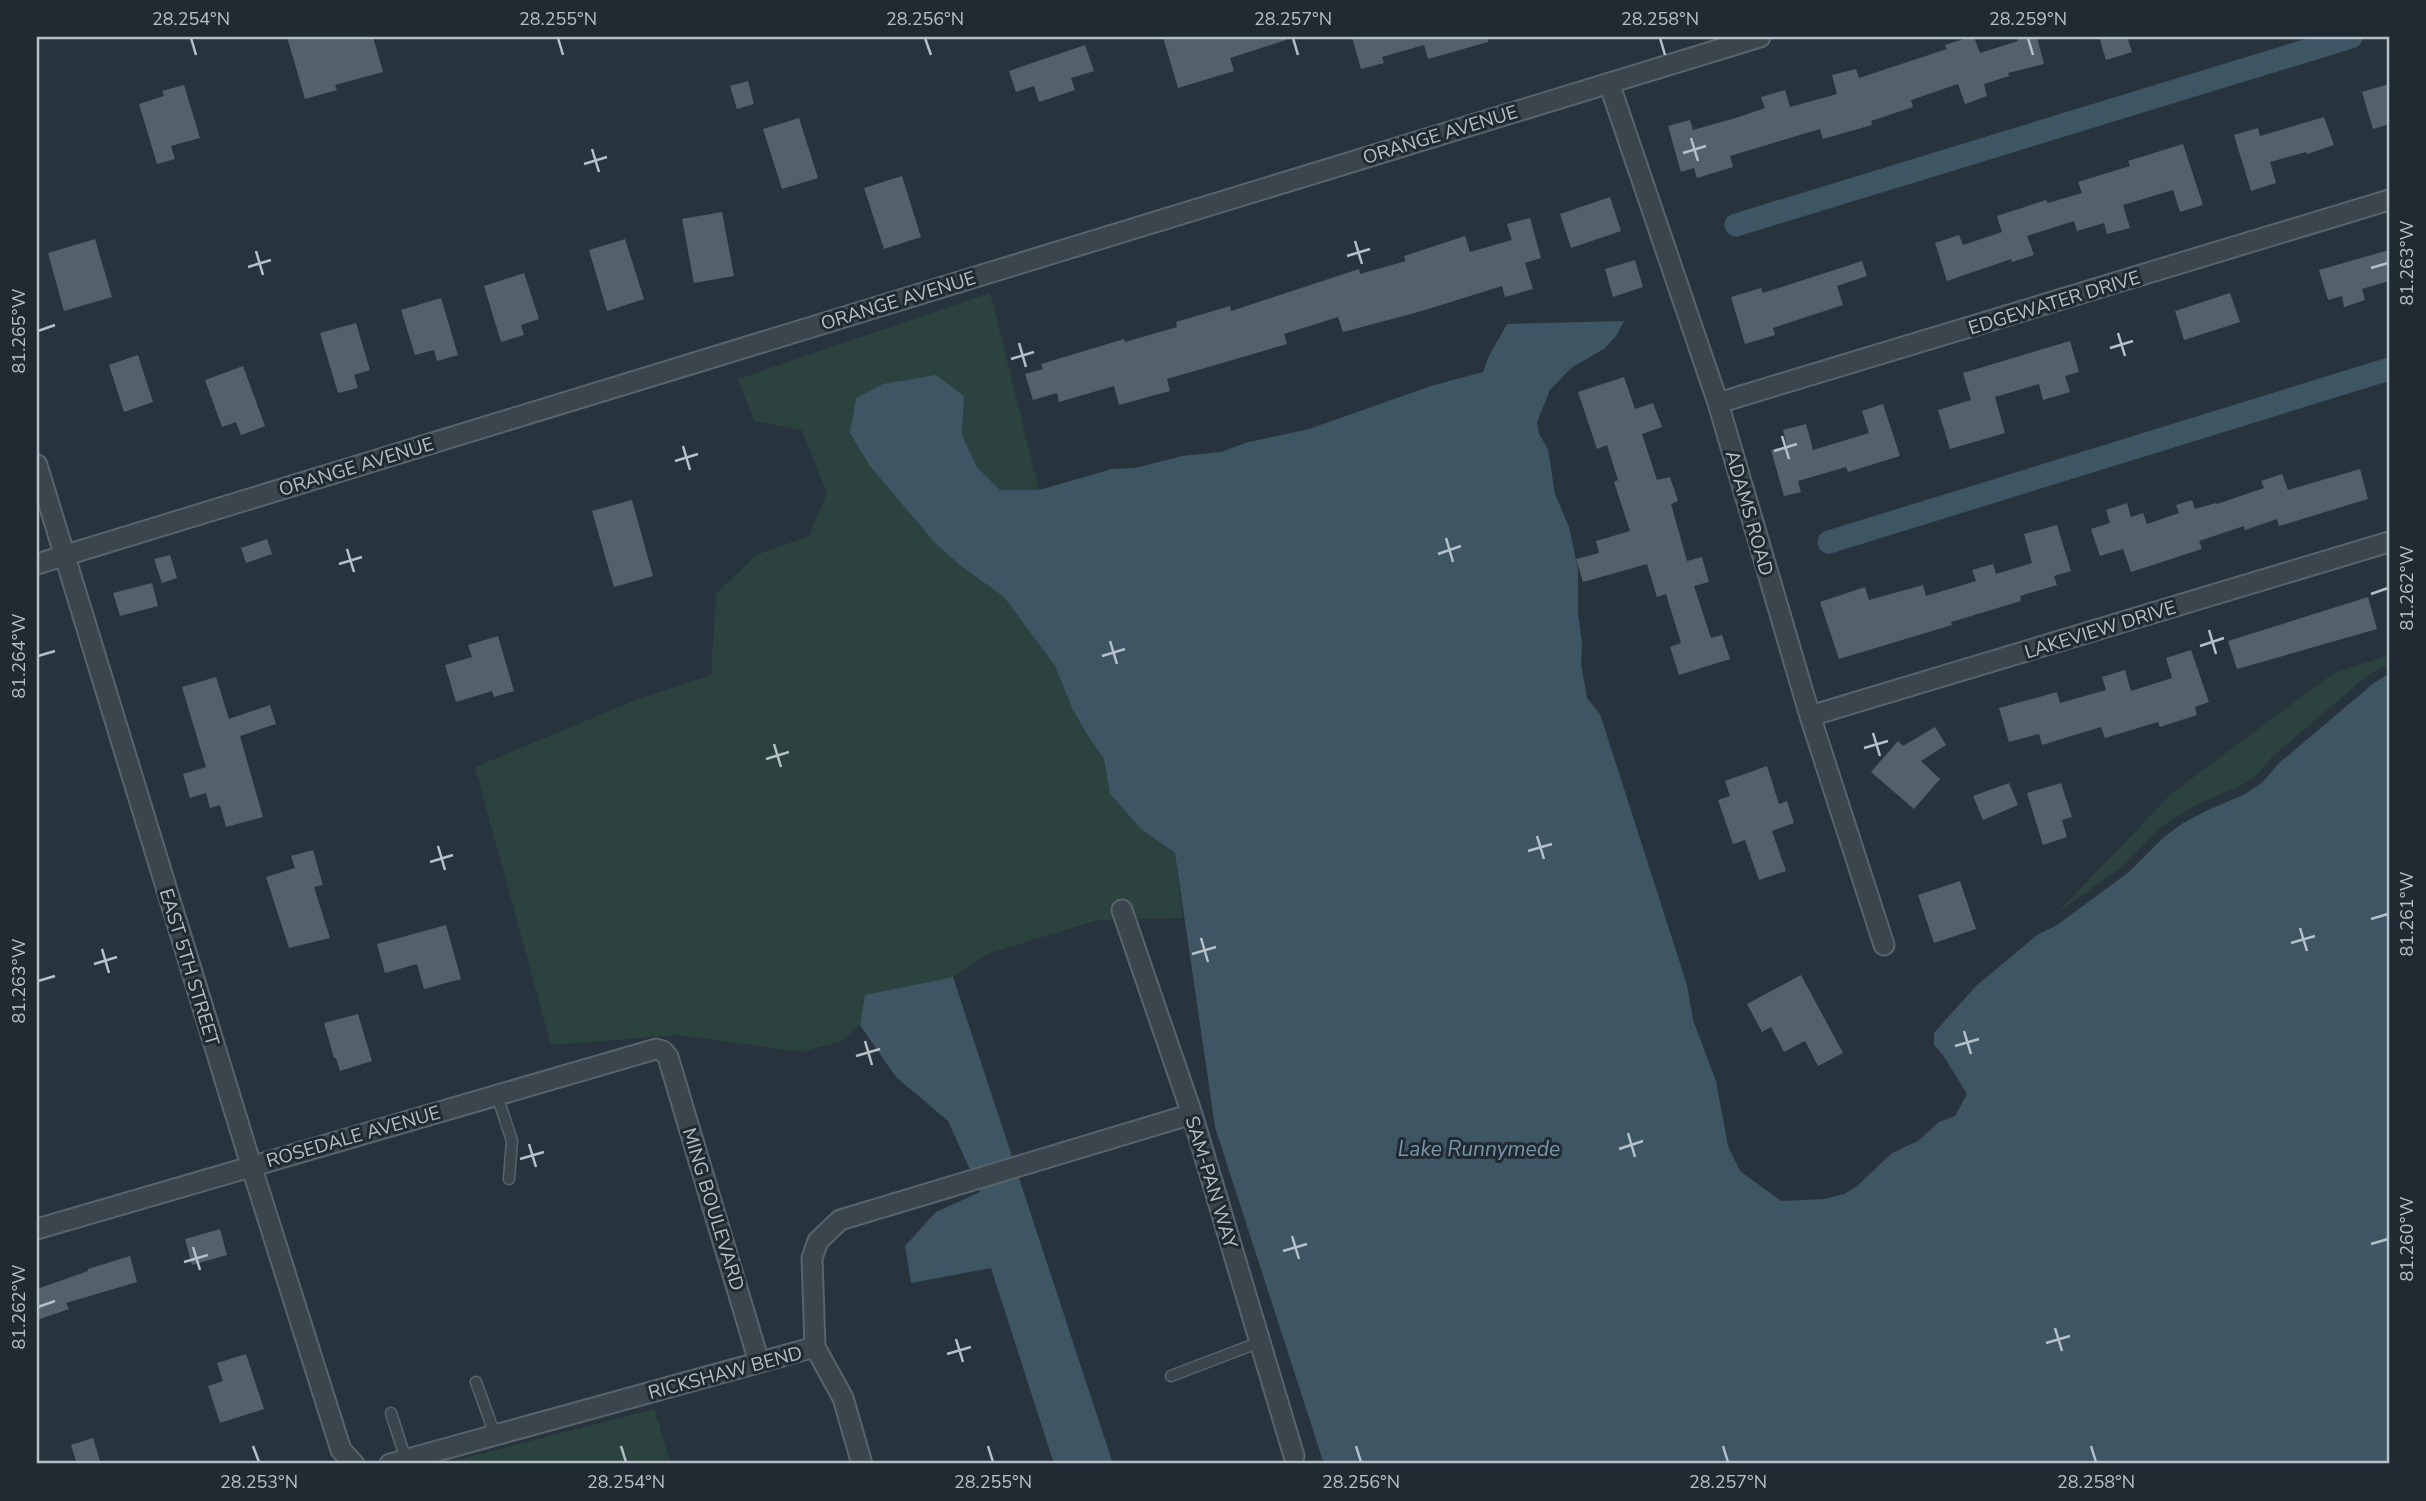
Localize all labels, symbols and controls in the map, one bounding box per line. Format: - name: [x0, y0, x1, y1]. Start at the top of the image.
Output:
- text: 28.254°N: [152, 7, 230, 31]
- text: 28.255°N: [519, 7, 597, 31]
- text: 28.256°N: [886, 7, 964, 31]
- text: 28.257°N: [1254, 7, 1332, 31]
- text: 28.258°N: [1621, 7, 1699, 31]
- text: 28.259°N: [1989, 7, 2067, 31]
- street label: ORANGE AVENUE: [1360, 99, 1521, 171]
- text: 81.263°W: [2395, 220, 2419, 305]
- street label: EDGEWATER DRIVE: [1965, 264, 2143, 341]
- street label: ORANGE AVENUE: [818, 265, 979, 337]
- text: 81.265°W: [7, 288, 31, 373]
- street label: ORANGE AVENUE: [276, 431, 437, 503]
- street label: ADAMS ROAD: [1719, 448, 1779, 579]
- text: 81.262°W: [2395, 545, 2419, 630]
- street label: LAKEVIEW DRIVE: [2021, 595, 2179, 665]
- text: 81.264°W: [7, 613, 31, 698]
- text: 81.261°W: [2395, 871, 2419, 956]
- street label: EAST 5TH STREET: [153, 885, 226, 1050]
- text: 81.263°W: [7, 938, 31, 1023]
- street label: ROSEDALE AVENUE: [263, 1100, 443, 1174]
- street label: SAM-PAN WAY: [1179, 1113, 1244, 1252]
- street label: MING BOULEVARD: [676, 1125, 750, 1294]
- water label: Lake Runnymede: [1398, 1135, 1560, 1163]
- text: 81.260°W: [2395, 1196, 2419, 1281]
- text: 81.262°W: [7, 1264, 31, 1349]
- street label: RICKSHAW BEND: [645, 1340, 805, 1406]
- text: 28.253°N: [220, 1470, 298, 1494]
- text: 28.254°N: [587, 1470, 665, 1494]
- text: 28.255°N: [954, 1470, 1032, 1494]
- text: 28.256°N: [1322, 1470, 1400, 1494]
- text: 28.257°N: [1689, 1470, 1767, 1494]
- text: 28.258°N: [2057, 1470, 2135, 1494]

